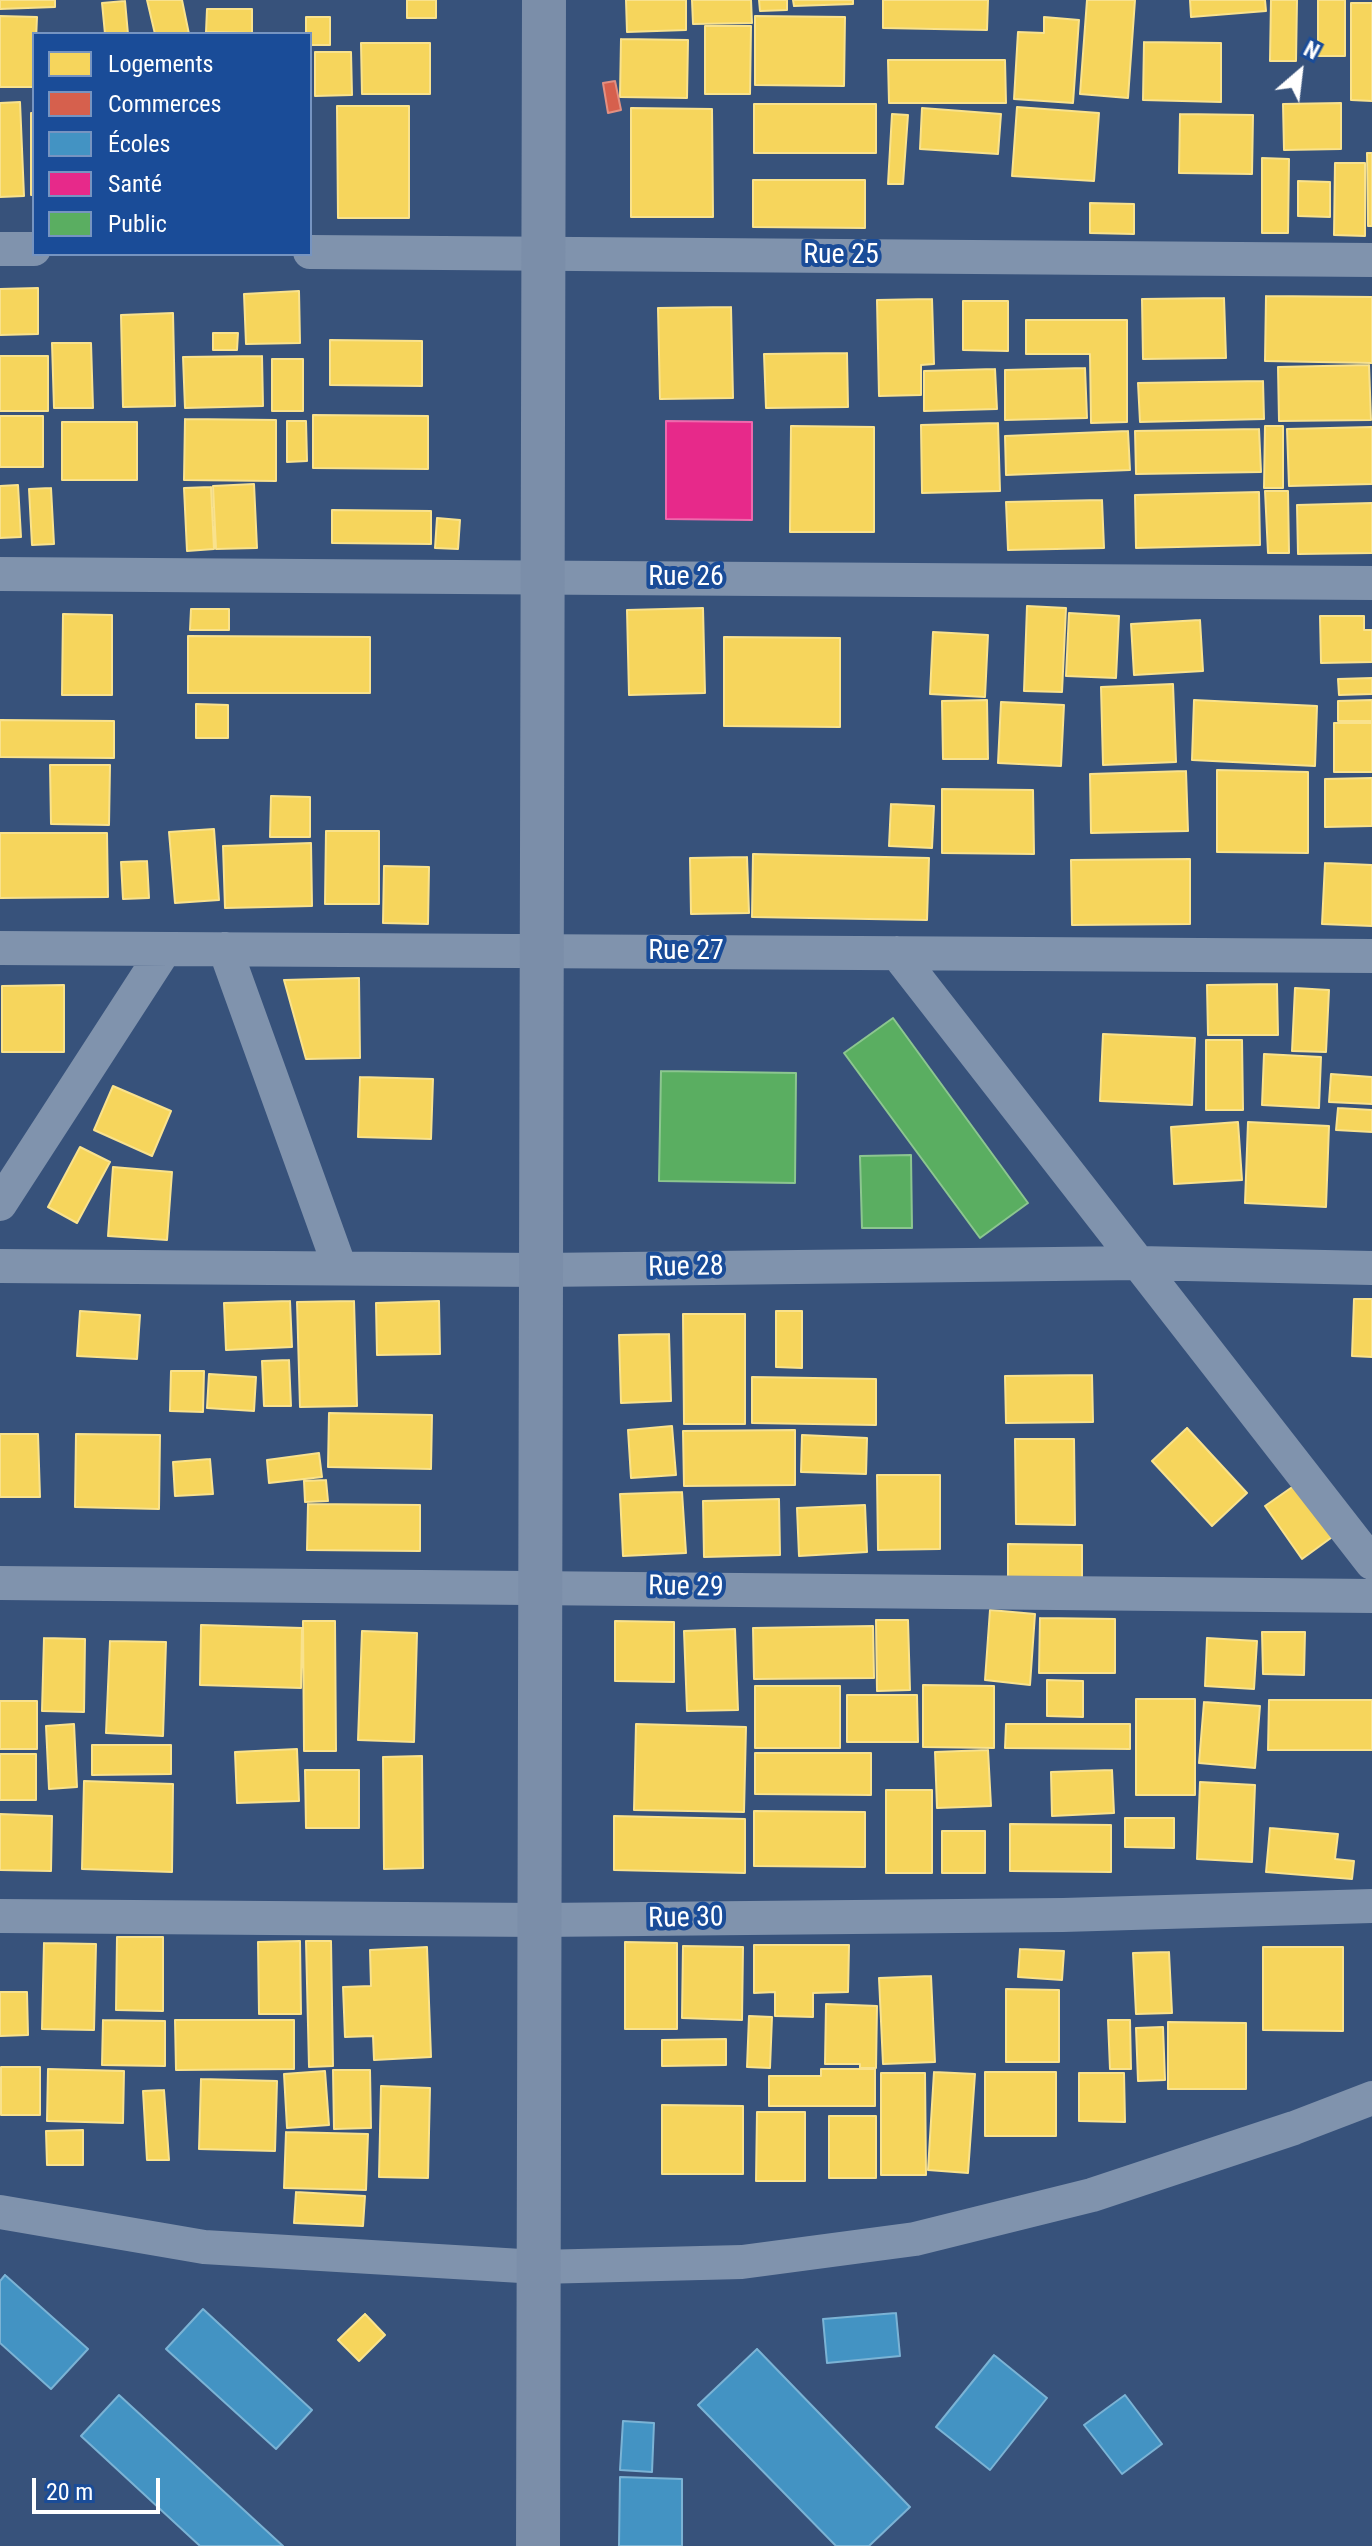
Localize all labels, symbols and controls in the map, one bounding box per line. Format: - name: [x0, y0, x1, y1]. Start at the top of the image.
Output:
- legend: [32, 32, 312, 256]
- north arrow: [1260, 32, 1340, 112]
- text: N: [1300, 36, 1323, 65]
- text: Logements: [108, 50, 214, 78]
- text: Commerces: [108, 90, 221, 118]
- text: Écoles: [108, 130, 171, 158]
- text: Santé: [108, 170, 162, 198]
- text: Public: [108, 210, 167, 238]
- street label: Rue 25: [803, 239, 879, 273]
- street label: Rue 26: [648, 561, 724, 595]
- street label: Rue 27: [648, 935, 724, 969]
- street label: Rue 28: [648, 1251, 724, 1285]
- street label: Rue 29: [648, 1571, 724, 1605]
- street label: Rue 30: [648, 1902, 724, 1936]
- scale bar: [36, 2462, 164, 2512]
- text: 20 m: [46, 2478, 93, 2506]

